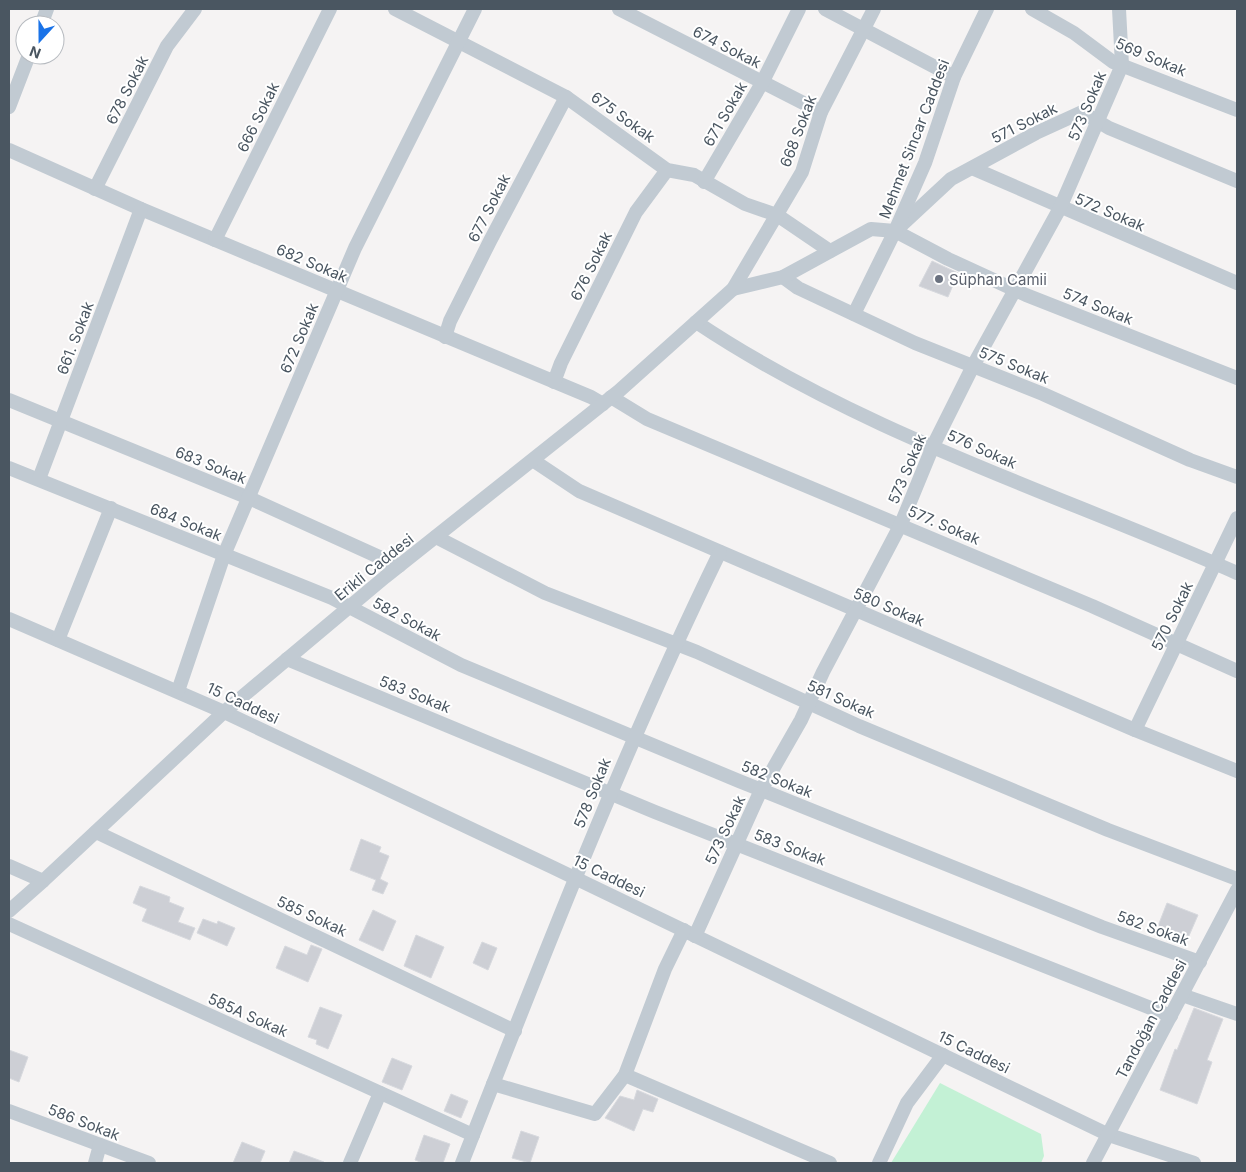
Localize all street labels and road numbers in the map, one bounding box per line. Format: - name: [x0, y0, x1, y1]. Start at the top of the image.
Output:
- street label: 674 Sokak: [690, 22, 765, 73]
- street label: 569 Sokak: [1113, 34, 1190, 81]
- street label: 678 Sokak: [102, 52, 153, 128]
- street label: Mehmet Sincar Caddesi: [875, 57, 953, 221]
- street label: 573 Sokak: [1064, 67, 1111, 144]
- street label: 666 Sokak: [233, 78, 283, 155]
- street label: 671 Sokak: [699, 78, 752, 150]
- street label: 675 Sokak: [587, 87, 659, 147]
- street label: 668 Sokak: [776, 92, 821, 170]
- street label: 571 Sokak: [988, 98, 1061, 148]
- street label: 677 Sokak: [464, 170, 515, 245]
- street label: 572 Sokak: [1072, 189, 1149, 236]
- street label: 676 Sokak: [566, 228, 616, 304]
- street label: 682 Sokak: [274, 240, 351, 287]
- street label: 574 Sokak: [1060, 283, 1137, 329]
- street label: 661. Sokak: [52, 298, 98, 377]
- street label: 672 Sokak: [276, 299, 323, 376]
- street label: 575 Sokak: [976, 342, 1053, 388]
- street label: 576 Sokak: [944, 425, 1021, 473]
- street label: 573 Sokak: [884, 430, 931, 507]
- street label: 683 Sokak: [172, 442, 250, 488]
- street label: 684 Sokak: [147, 499, 225, 545]
- street label: 577. Sokak: [905, 501, 984, 549]
- street label: Erikli Caddesi: [331, 529, 417, 605]
- street label: 570 Sokak: [1147, 578, 1197, 654]
- street label: 580 Sokak: [850, 583, 928, 631]
- street label: 582 Sokak: [369, 593, 445, 645]
- street label: 583 Sokak: [376, 671, 454, 717]
- street label: 581 Sokak: [804, 676, 879, 723]
- street label: 15 Caddesi: [204, 678, 282, 728]
- street label: 578 Sokak: [569, 754, 615, 831]
- street label: 582 Sokak: [739, 756, 816, 802]
- street label: 573 Sokak: [701, 792, 750, 868]
- street label: 583 Sokak: [751, 825, 829, 870]
- street label: 15 Caddesi: [570, 850, 648, 902]
- street label: 585 Sokak: [274, 891, 351, 941]
- street label: 582 Sokak: [1114, 906, 1192, 950]
- street label: Tandoğan Caddesi: [1111, 956, 1191, 1082]
- street label: 585A Sokak: [205, 989, 292, 1041]
- street label: 15 Caddesi: [935, 1026, 1013, 1078]
- street label: 586 Sokak: [45, 1100, 123, 1145]

